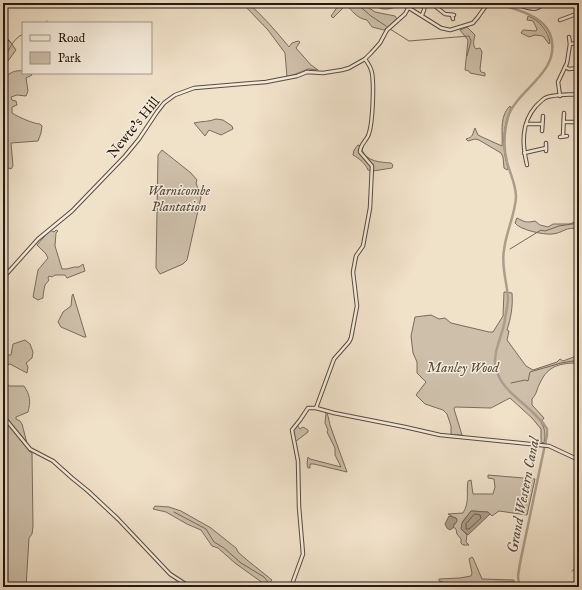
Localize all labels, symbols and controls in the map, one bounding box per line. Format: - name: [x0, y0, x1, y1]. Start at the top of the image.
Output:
- legend: [22, 22, 152, 74]
- text: Road: [58, 31, 86, 46]
- text: Park: [58, 51, 81, 66]
- street label: Newte's Hill: [104, 93, 164, 162]
- park label: Warnicombe Plantation: [148, 182, 211, 216]
- park label: Manley Wood: [427, 359, 500, 377]
- water label: Grand Western Canal: [503, 434, 544, 555]

